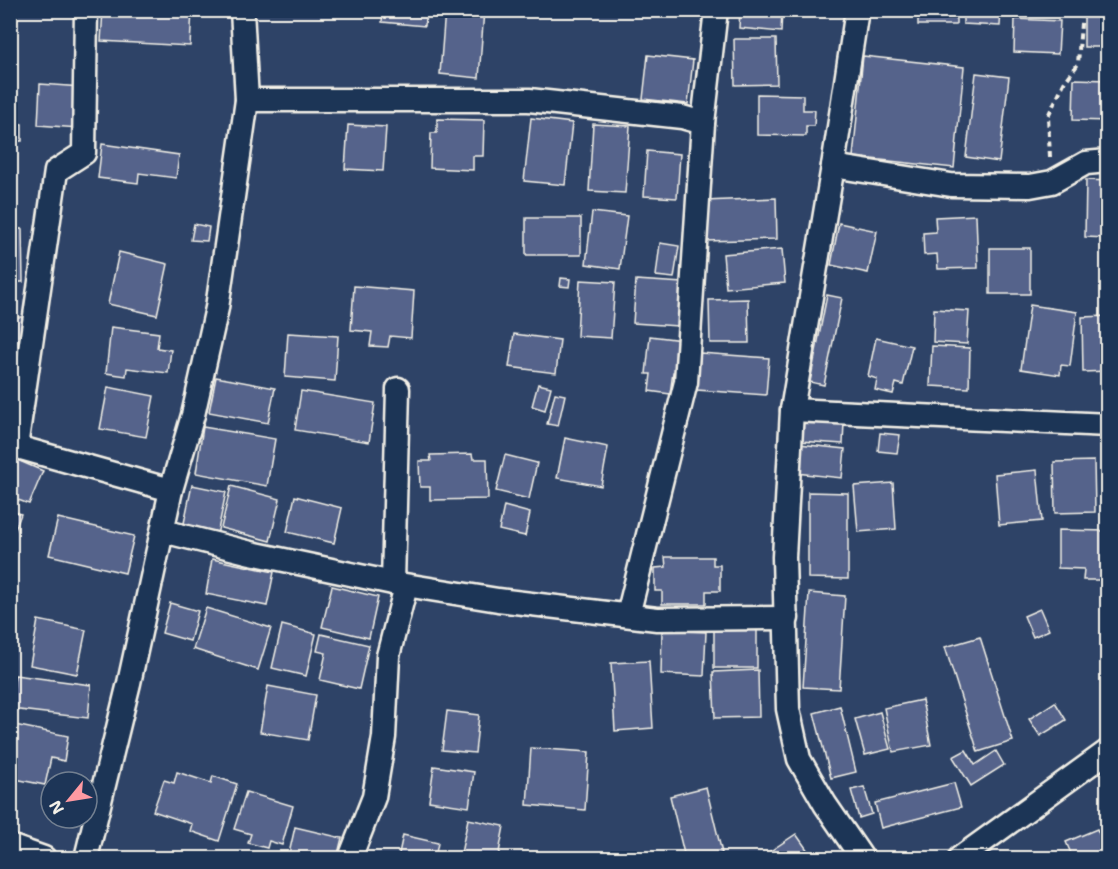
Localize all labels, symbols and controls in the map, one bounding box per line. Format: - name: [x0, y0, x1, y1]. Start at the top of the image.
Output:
- north arrow: [39, 770, 99, 830]
- text: N: [44, 797, 69, 818]

